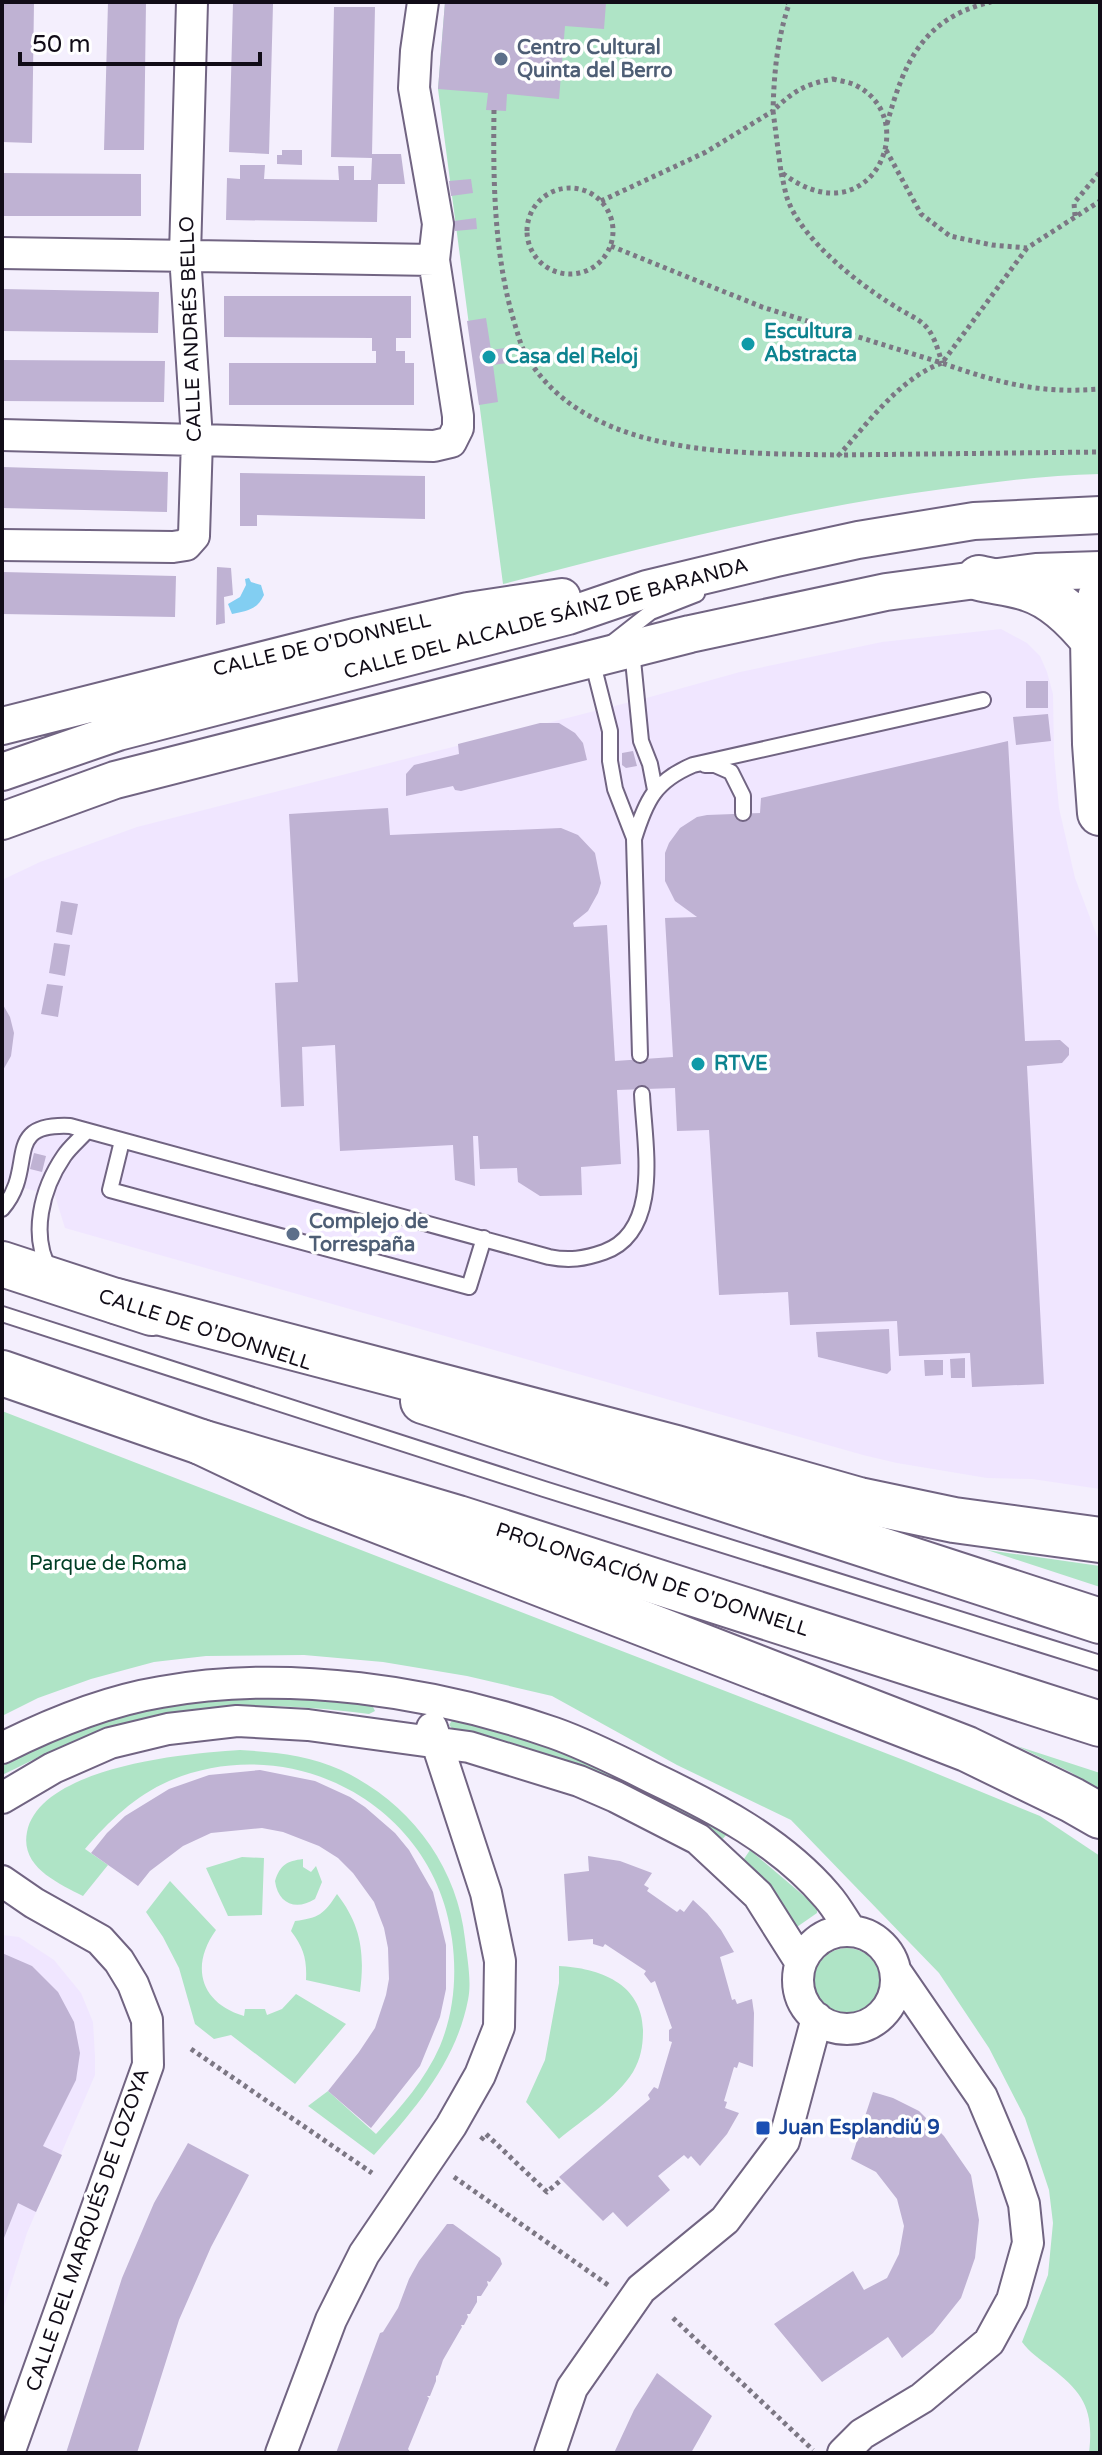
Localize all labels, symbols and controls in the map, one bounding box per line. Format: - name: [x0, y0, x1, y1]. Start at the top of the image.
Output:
- scale bar: [20, 16, 260, 66]
- text: 50 m: [32, 30, 90, 59]
- place label: Centro Cultural Quinta del Berro: [517, 36, 673, 83]
- marker: Centro Cultural Quinta del Berro: [492, 50, 510, 68]
- street label: CALLE ANDRÉS BELLO: [174, 216, 207, 443]
- place label: Escultura Abstracta: [764, 320, 857, 367]
- marker: Escultura Abstracta: [739, 335, 757, 353]
- place label: Casa del Reloj: [505, 345, 638, 369]
- marker: Casa del Reloj: [480, 348, 498, 366]
- street label: CALLE DEL ALCALDE SÁINZ DE BARANDA: [341, 552, 751, 685]
- street label: CALLE DE O'DONNELL: [211, 608, 434, 682]
- place label: RTVE: [714, 1052, 768, 1076]
- marker: RTVE: [689, 1055, 707, 1073]
- place label: Complejo de Torrespaña: [308, 1210, 428, 1257]
- marker: Complejo de Torrespaña: [284, 1225, 302, 1243]
- street label: CALLE DE O'DONNELL: [95, 1284, 315, 1376]
- street label: PROLONGACIÓN DE O'DONNELL: [493, 1517, 812, 1642]
- park label: Parque de Roma: [29, 1552, 187, 1576]
- street label: CALLE DEL MARQUÉS DE LOZOYA: [20, 2065, 155, 2395]
- place label: Juan Esplandiú 9: [778, 2116, 940, 2140]
- marker: Juan Esplandiú 9: [754, 2119, 772, 2137]

